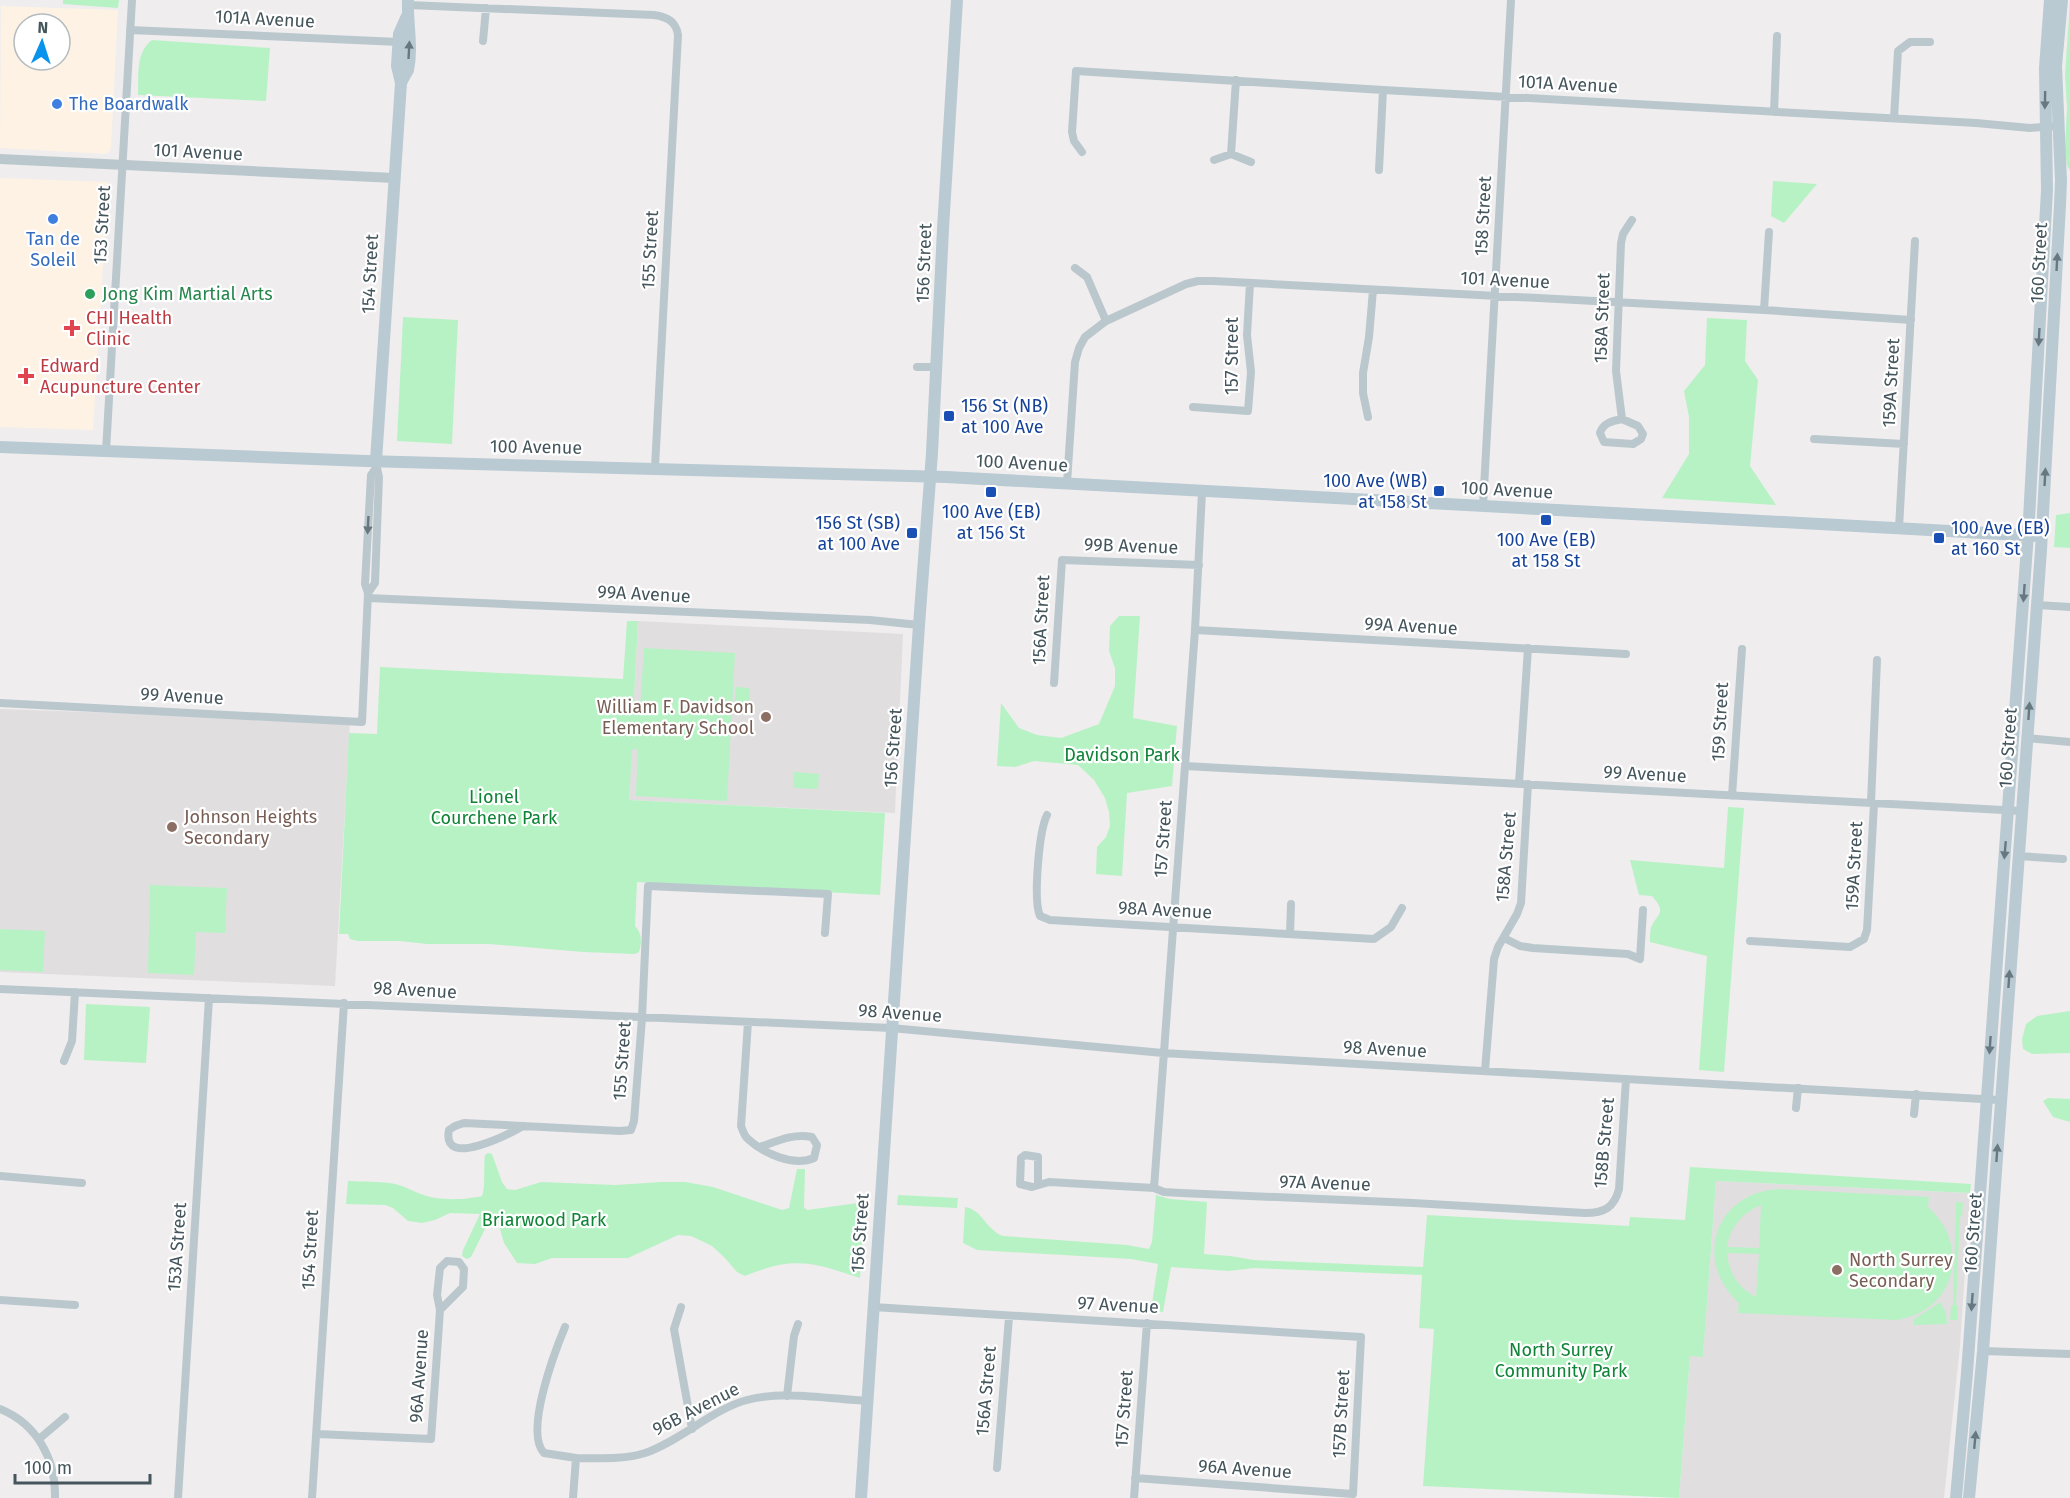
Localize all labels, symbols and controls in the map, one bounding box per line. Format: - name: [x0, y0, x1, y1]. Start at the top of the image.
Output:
- street label: 101A Avenue: [214, 5, 316, 33]
- north arrow: [12, 12, 72, 72]
- text: N: [37, 18, 49, 37]
- one-way arrow: [404, 41, 413, 60]
- street label: 101A Avenue: [1517, 70, 1619, 98]
- one-way arrow: [2040, 91, 2050, 110]
- place label: The Boardwalk: [69, 93, 189, 115]
- marker: The Boardwalk: [50, 97, 64, 111]
- street label: 101 Avenue: [153, 139, 243, 165]
- street label: 158 Street: [1470, 175, 1496, 257]
- street label: 153 Street: [89, 184, 115, 265]
- street label: 155 Street: [637, 209, 663, 290]
- marker: Tan de Soleil: [46, 212, 60, 226]
- street label: 160 Street: [2026, 221, 2052, 304]
- street label: 156 Street: [912, 222, 936, 303]
- place label: Tan de Soleil: [26, 228, 80, 271]
- street label: 154 Street: [357, 233, 383, 315]
- one-way arrow: [2052, 252, 2061, 271]
- street label: 101 Avenue: [1460, 267, 1550, 293]
- street label: 158A Street: [1589, 272, 1615, 364]
- place label: Jong Kim Martial Arts: [102, 283, 273, 305]
- marker: Jong Kim Martial Arts: [83, 287, 97, 301]
- place label: CHI Health Clinic: [86, 307, 172, 350]
- street label: 157 Street: [1221, 317, 1243, 395]
- marker: CHI Health Clinic: [63, 319, 81, 337]
- one-way arrow: [2034, 328, 2043, 347]
- street label: 159A Street: [1878, 337, 1904, 428]
- place label: Edward Acupuncture Center: [40, 355, 201, 398]
- marker: Edward Acupuncture Center: [17, 367, 35, 385]
- place label: 156 St (NB) at 100 Ave: [961, 395, 1048, 438]
- marker: 156 St (NB) at 100 Ave: [942, 409, 956, 423]
- street label: 100 Avenue: [490, 435, 582, 459]
- street label: 100 Avenue: [975, 450, 1069, 476]
- one-way arrow: [2040, 468, 2049, 487]
- place label: 100 Ave (WB) at 158 St: [1323, 470, 1427, 513]
- street label: 100 Avenue: [1460, 477, 1554, 503]
- marker: 100 Ave (WB) at 158 St: [1432, 484, 1446, 498]
- marker: 100 Ave (EB) at 156 St: [984, 485, 998, 499]
- place label: 100 Ave (EB) at 156 St: [942, 501, 1040, 544]
- place label: 156 St (SB) at 100 Ave: [815, 512, 900, 555]
- marker: 100 Ave (EB) at 158 St: [1539, 513, 1553, 527]
- one-way arrow: [364, 515, 373, 534]
- place label: 100 Ave (EB) at 160 St: [1951, 517, 2050, 560]
- marker: 156 St (SB) at 100 Ave: [905, 526, 919, 540]
- place label: 100 Ave (EB) at 158 St: [1497, 529, 1595, 572]
- marker: 100 Ave (EB) at 160 St: [1932, 531, 1946, 545]
- street label: 99B Avenue: [1083, 533, 1179, 559]
- street label: 156A Street: [1028, 574, 1054, 666]
- street label: 99A Avenue: [597, 581, 691, 607]
- one-way arrow: [2019, 584, 2029, 603]
- street label: 99A Avenue: [1364, 613, 1458, 639]
- street label: 159 Street: [1707, 681, 1733, 762]
- street label: 99 Avenue: [140, 683, 224, 709]
- place label: William F. Davidson Elementary School: [597, 696, 754, 739]
- one-way arrow: [2024, 701, 2034, 720]
- street label: 160 Street: [1994, 706, 2022, 789]
- street label: 156 Street: [879, 707, 907, 789]
- marker: William F. Davidson Elementary School: [759, 710, 773, 724]
- park label: Davidson Park: [1064, 744, 1180, 766]
- street label: 99 Avenue: [1603, 761, 1687, 787]
- park label: Lionel Courchene Park: [431, 786, 558, 829]
- street label: 157 Street: [1149, 799, 1177, 879]
- place label: Johnson Heights Secondary: [184, 806, 317, 849]
- street label: 158A Street: [1491, 810, 1521, 903]
- marker: Johnson Heights Secondary: [165, 820, 179, 834]
- street label: 159A Street: [1841, 820, 1867, 911]
- one-way arrow: [2000, 841, 2010, 860]
- street label: 98A Avenue: [1117, 897, 1213, 923]
- one-way arrow: [2004, 969, 2014, 988]
- street label: 98 Avenue: [373, 977, 457, 1003]
- street label: 98 Avenue: [857, 999, 943, 1027]
- street label: 155 Street: [608, 1020, 636, 1101]
- one-way arrow: [1986, 1035, 1995, 1054]
- street label: 98 Avenue: [1343, 1036, 1427, 1062]
- street label: 158B Street: [1589, 1096, 1619, 1189]
- one-way arrow: [1992, 1143, 2001, 1162]
- street label: 97A Avenue: [1279, 1170, 1371, 1196]
- street label: 160 Street: [1959, 1191, 1987, 1274]
- street label: 156 Street: [846, 1192, 874, 1274]
- street label: 153A Street: [163, 1201, 191, 1292]
- street label: 154 Street: [297, 1209, 323, 1291]
- park label: Briarwood Park: [482, 1209, 607, 1231]
- place label: North Surrey Secondary: [1849, 1249, 1953, 1292]
- marker: North Surrey Secondary: [1830, 1263, 1844, 1277]
- street label: 97 Avenue: [1077, 1292, 1159, 1318]
- one-way arrow: [1968, 1293, 1977, 1312]
- street label: 96A Avenue: [405, 1328, 433, 1424]
- park label: North Surrey Community Park: [1495, 1339, 1628, 1382]
- street label: 156A Street: [971, 1345, 1001, 1437]
- street label: 157 Street: [1110, 1369, 1138, 1449]
- street label: 157B Street: [1328, 1369, 1354, 1459]
- street label: 96B Avenue: [649, 1378, 743, 1440]
- one-way arrow: [1970, 1430, 1979, 1449]
- scale bar: [15, 1447, 150, 1485]
- street label: 96A Avenue: [1197, 1455, 1293, 1483]
- text: 100 m: [24, 1457, 72, 1479]

